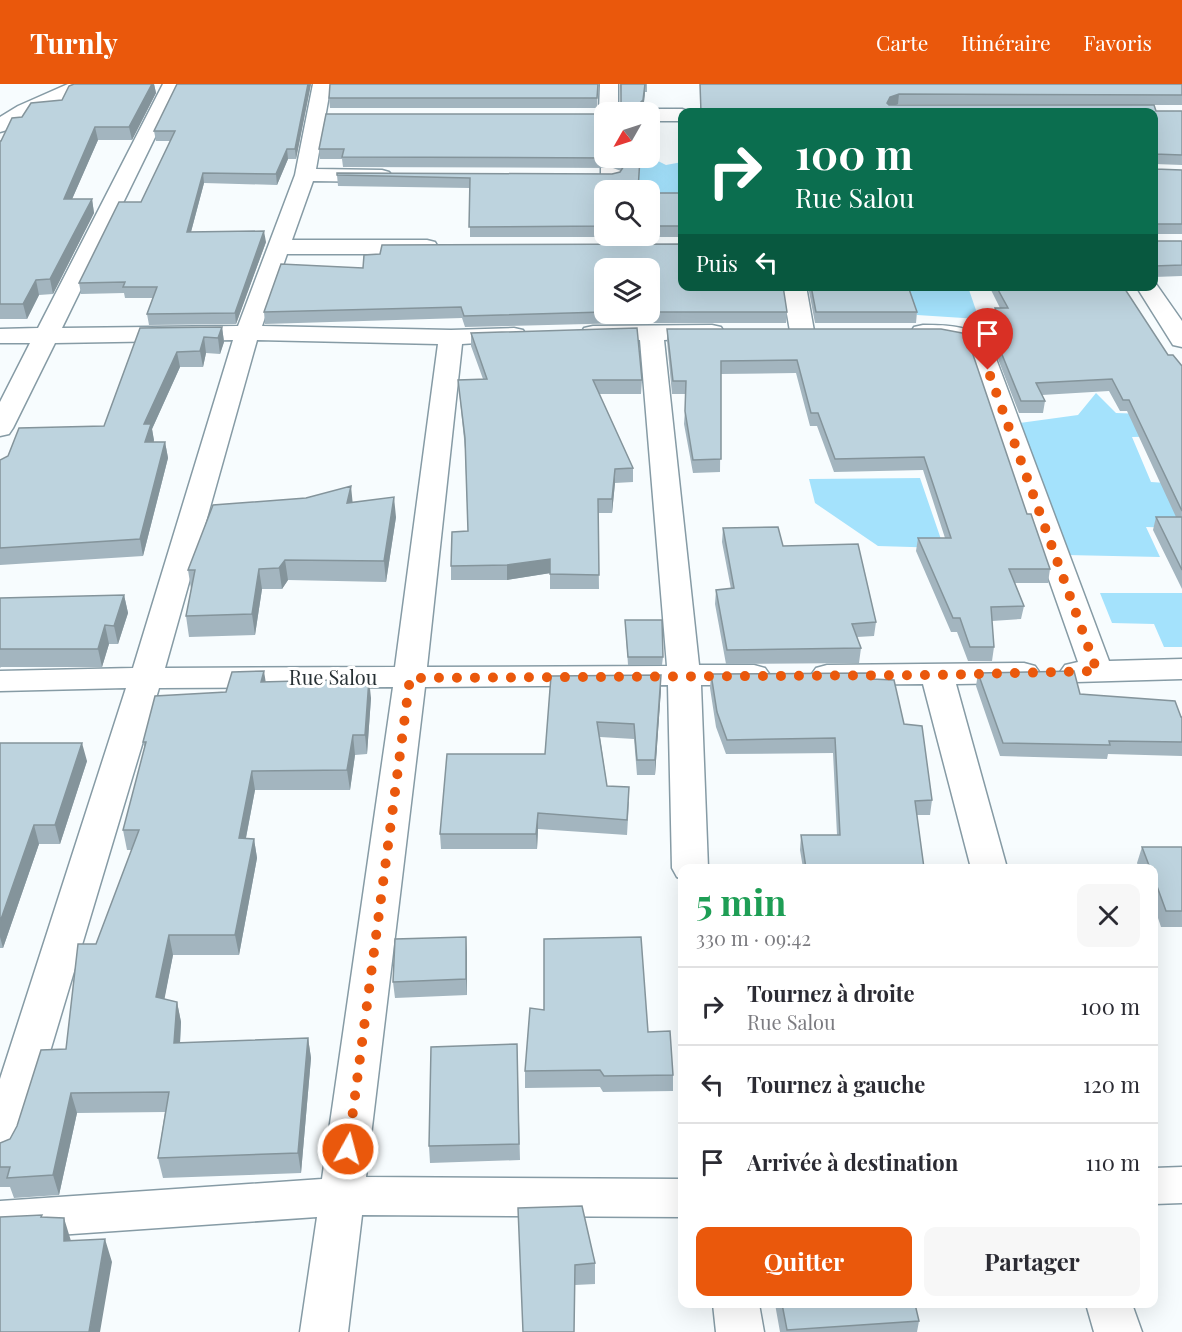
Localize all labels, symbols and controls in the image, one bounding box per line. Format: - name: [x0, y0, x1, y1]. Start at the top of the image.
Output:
- text: Turnly: [30, 24, 118, 61]
- text: Carte: [876, 28, 928, 56]
- text: Itinéraire: [961, 28, 1051, 56]
- text: Favoris: [1084, 28, 1152, 56]
- north arrow: [594, 102, 660, 168]
- map controls: [594, 102, 660, 324]
- text: 100 m: [795, 125, 913, 181]
- icon: right: [696, 132, 774, 210]
- text: Rue Salou: [795, 179, 915, 215]
- button: search: [594, 180, 660, 246]
- icon: left: [750, 246, 783, 279]
- text: Puis: [696, 248, 738, 278]
- button: layers: [594, 258, 660, 324]
- pin: [962, 308, 1013, 370]
- icon: arrive: [971, 317, 1004, 350]
- street label: Rue Salou: [289, 663, 378, 690]
- text: 5 min: [696, 877, 786, 925]
- button: close: [1077, 884, 1140, 947]
- text: 330 m · 09:42: [696, 924, 811, 951]
- text: Tournez à droite: [747, 978, 915, 1008]
- icon: right: [696, 990, 729, 1023]
- text: 100 m: [1080, 991, 1140, 1021]
- text: Rue Salou: [747, 1008, 836, 1035]
- icon: left: [696, 1068, 729, 1101]
- text: Tournez à gauche: [747, 1069, 925, 1099]
- text: 120 m: [1083, 1069, 1140, 1099]
- position arrow: [316, 1117, 380, 1181]
- icon: arrive: [696, 1146, 729, 1179]
- text: Arrivée à destination: [747, 1147, 958, 1177]
- text: 110 m: [1086, 1147, 1140, 1177]
- button: Quitter: [696, 1227, 912, 1296]
- button: Partager: [924, 1227, 1140, 1296]

